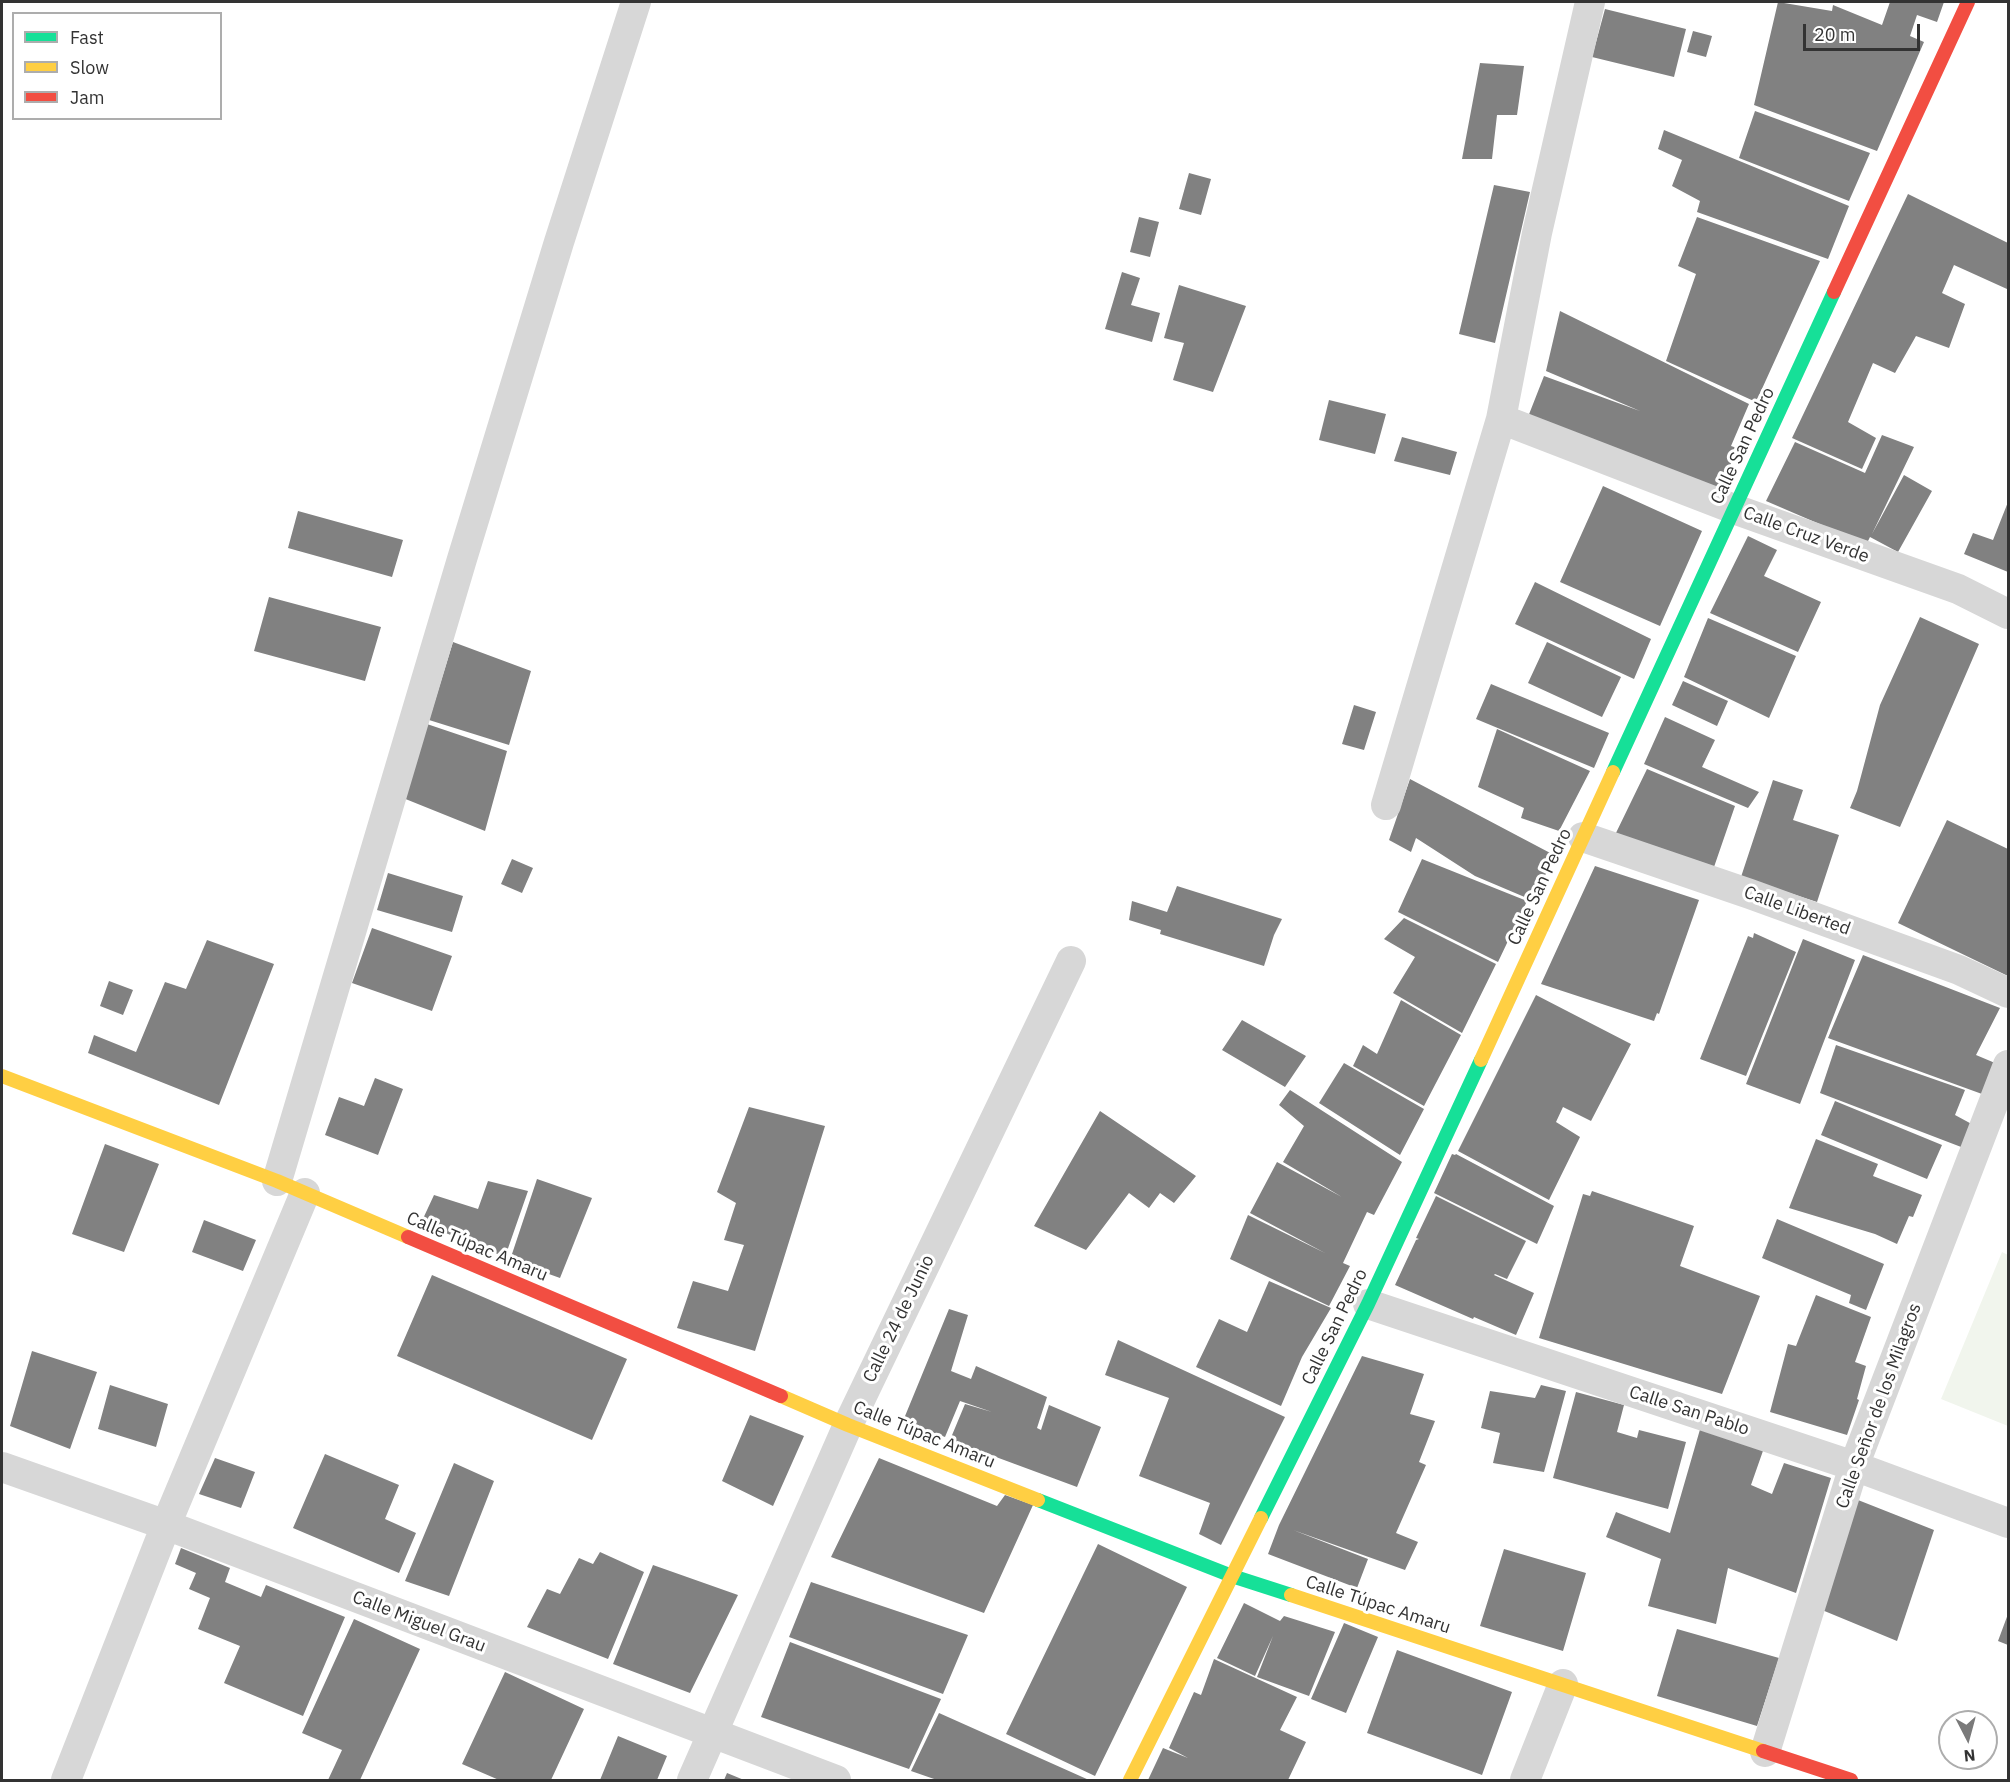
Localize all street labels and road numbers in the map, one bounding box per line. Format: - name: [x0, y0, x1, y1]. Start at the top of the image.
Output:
- street label: Calle San Pedro: [1706, 384, 1780, 508]
- street label: Calle Cruz Verde: [1740, 502, 1872, 568]
- street label: Calle San Pedro: [1503, 825, 1577, 949]
- street label: Calle Liberted: [1741, 882, 1853, 940]
- street label: Calle Túpac Amaru: [403, 1208, 551, 1286]
- street label: Calle 24 de Junio: [859, 1252, 939, 1386]
- street label: Calle San Pedro: [1298, 1265, 1372, 1389]
- street label: Calle Señor de los Milagros: [1832, 1300, 1926, 1512]
- street label: Calle San Pablo: [1626, 1381, 1752, 1441]
- street label: Calle Túpac Amaru: [850, 1397, 998, 1473]
- street label: Calle Túpac Amaru: [1303, 1571, 1453, 1639]
- street label: Calle Miguel Grau: [349, 1587, 489, 1657]

